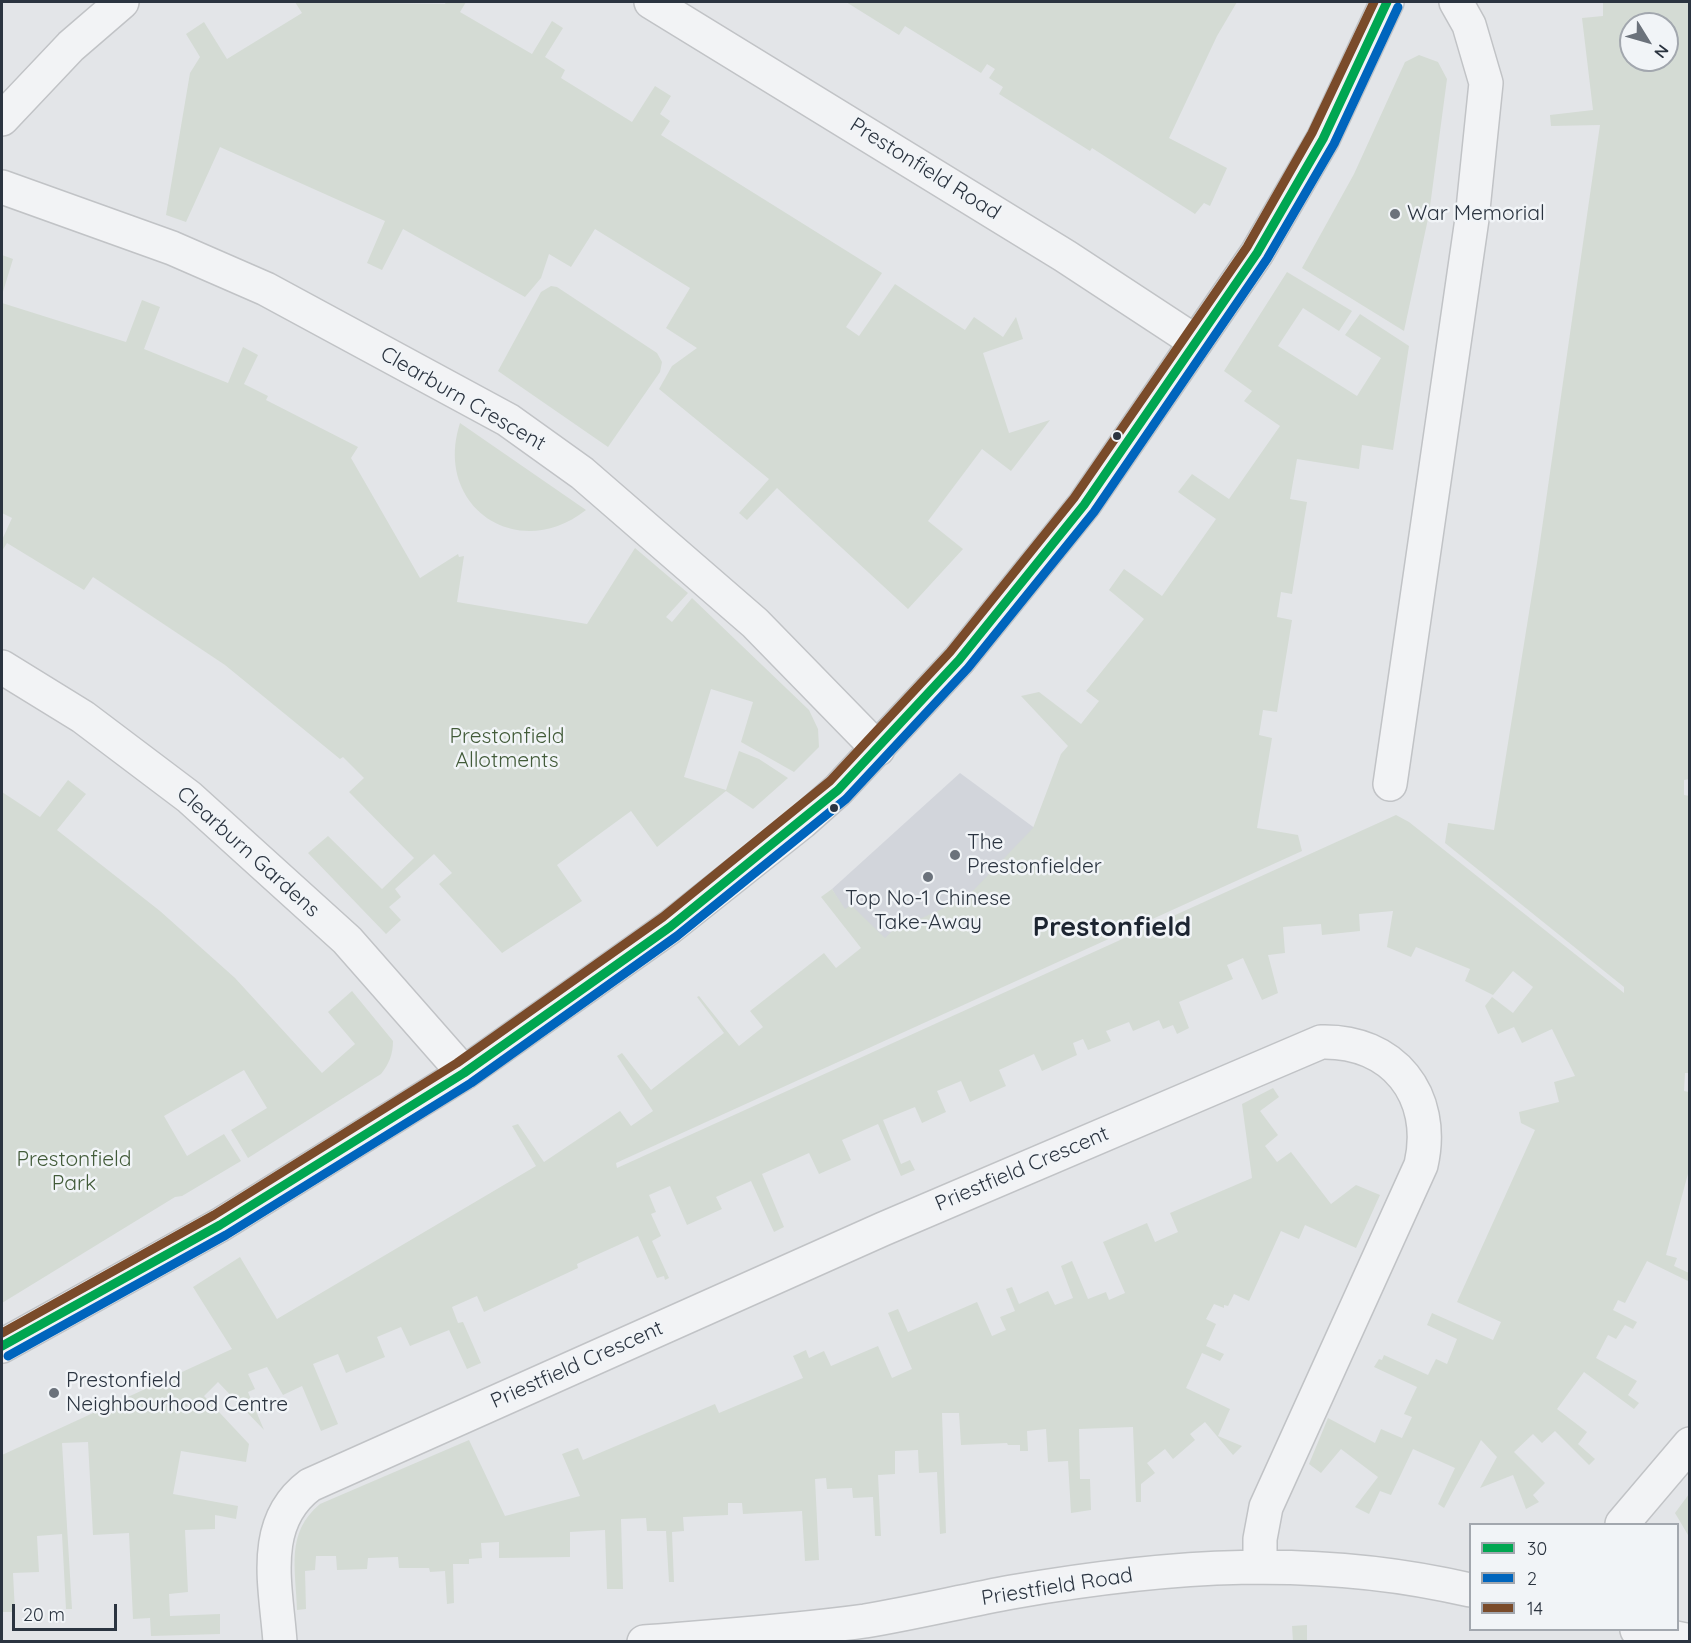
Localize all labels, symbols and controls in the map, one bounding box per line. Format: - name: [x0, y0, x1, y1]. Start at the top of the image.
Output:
- north arrow: [1619, 12, 1679, 72]
- text: N: [1650, 41, 1673, 62]
- street label: Prestonfield Road: [845, 113, 1005, 225]
- place label: War Memorial: [1407, 201, 1545, 227]
- marker: War Memorial: [1388, 207, 1402, 221]
- street label: Clearburn Crescent: [376, 341, 550, 457]
- unlabelled marker: [1111, 430, 1123, 442]
- park label: Prestonfield Allotments: [450, 724, 564, 774]
- street label: Clearburn Gardens: [171, 781, 325, 923]
- unlabelled marker: [828, 802, 840, 814]
- place label: The Prestonfielder: [967, 830, 1102, 880]
- marker: The Prestonfielder: [948, 848, 962, 862]
- marker: Top No-1 Chinese Take-Away: [921, 870, 935, 884]
- place label: Top No-1 Chinese Take-Away: [845, 886, 1011, 936]
- district label: Prestonfield: [1033, 912, 1191, 944]
- street label: Priestfield Crescent: [931, 1121, 1113, 1217]
- park label: Prestonfield Park: [17, 1147, 131, 1197]
- street label: Priestfield Crescent: [487, 1316, 667, 1414]
- place label: Prestonfield Neighbourhood Centre: [66, 1368, 288, 1418]
- marker: Prestonfield Neighbourhood Centre: [47, 1386, 61, 1400]
- legend: [1469, 1523, 1679, 1631]
- text: 30: [1527, 1537, 1547, 1560]
- street label: Priestfield Road: [979, 1563, 1135, 1611]
- text: 2: [1527, 1567, 1537, 1590]
- scale bar: [15, 1592, 120, 1630]
- text: 14: [1527, 1597, 1543, 1620]
- text: 20 m: [23, 1603, 65, 1626]

